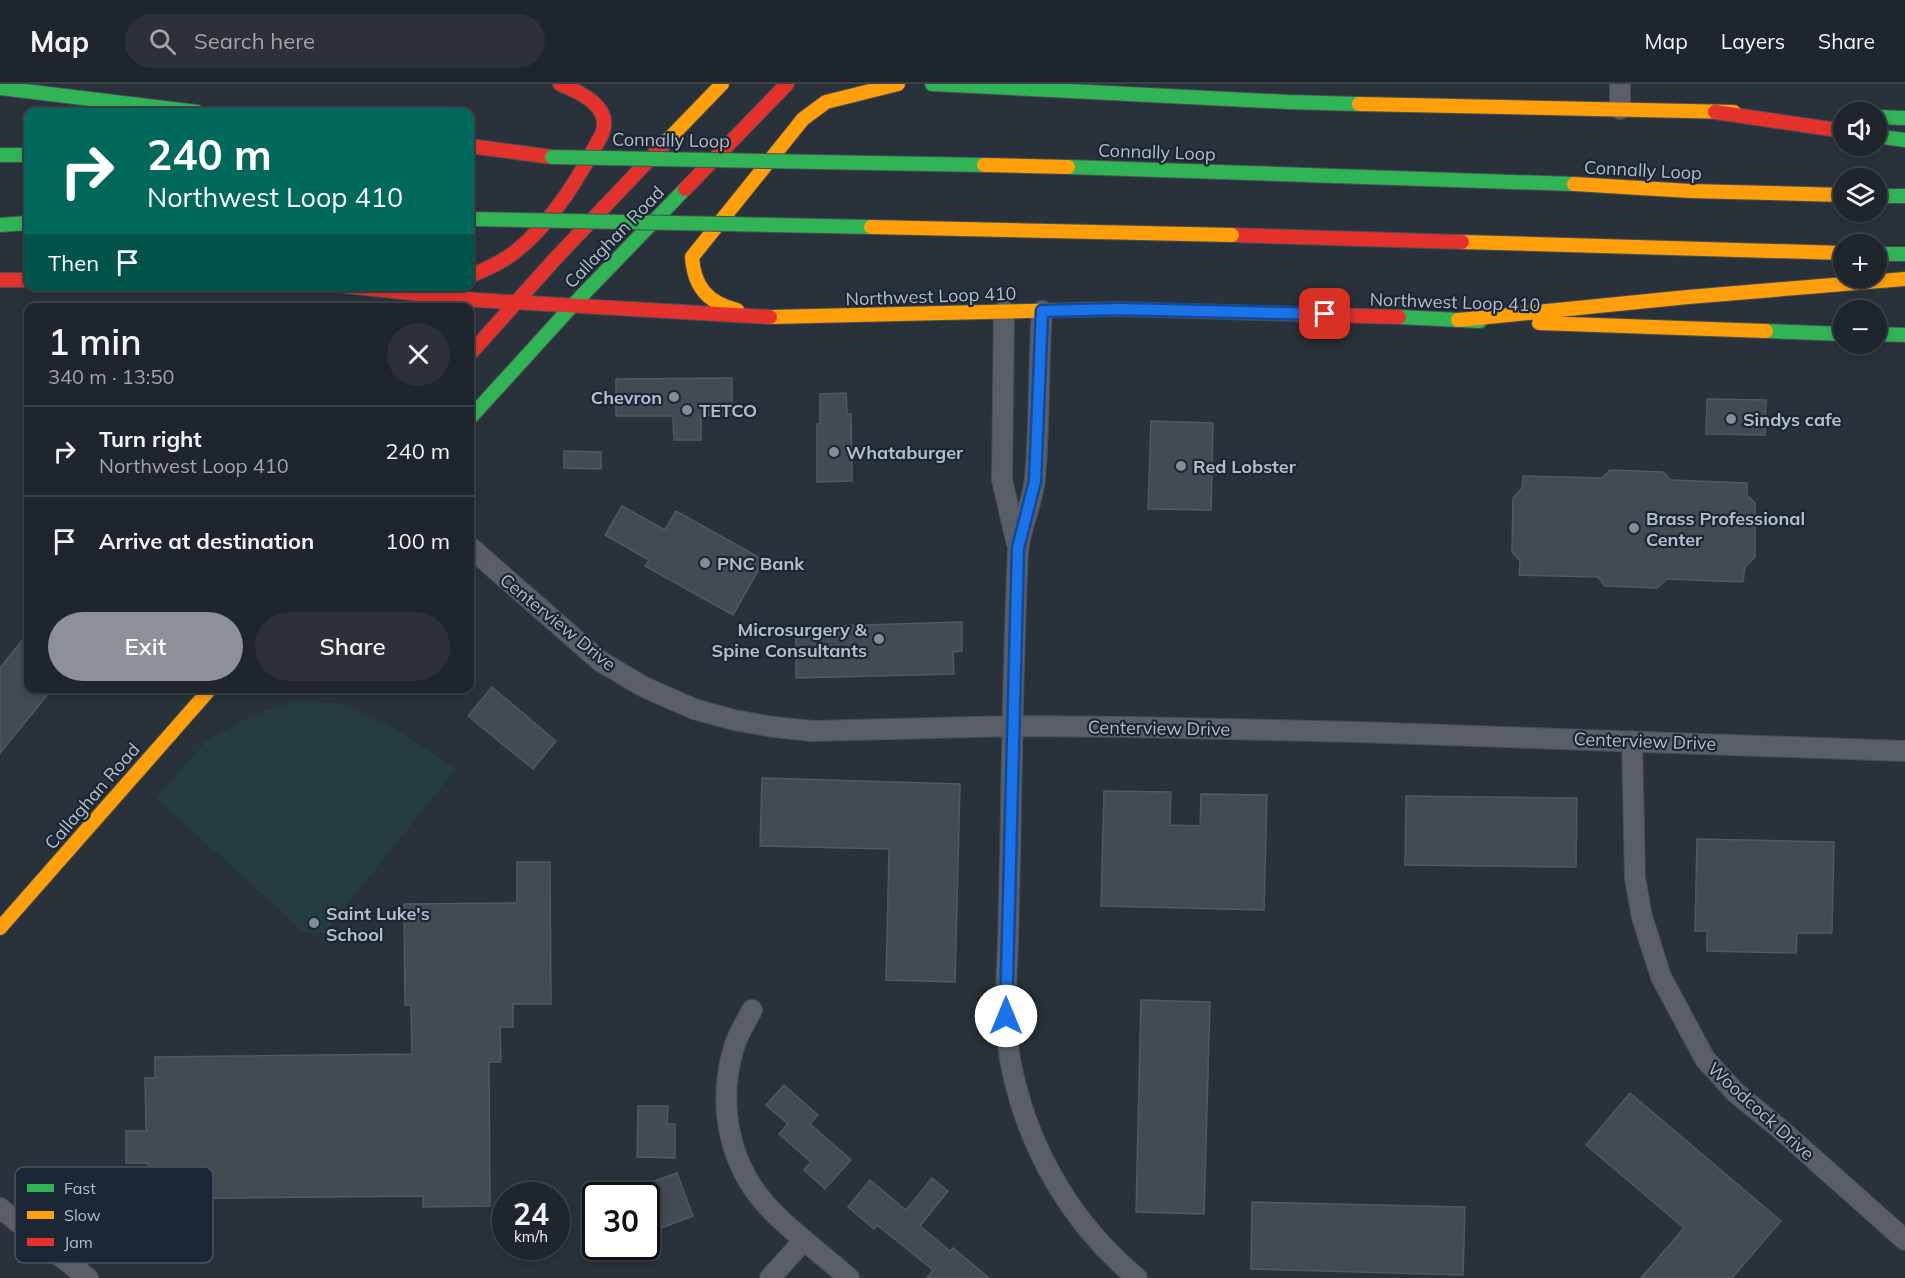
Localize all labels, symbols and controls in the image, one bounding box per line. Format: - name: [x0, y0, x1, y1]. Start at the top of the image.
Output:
- search box: [125, 14, 545, 68]
- text: Map: [30, 24, 89, 59]
- icon: search: [146, 25, 179, 58]
- text: Search here: [194, 27, 315, 55]
- text: Map: [1645, 28, 1688, 54]
- text: Layers: [1721, 28, 1785, 54]
- text: Share: [1818, 28, 1875, 54]
- map controls: [1833, 102, 1887, 354]
- button: sound: [1833, 102, 1887, 156]
- street label: Connally Loop: [612, 127, 730, 153]
- text: 240 m: [147, 128, 272, 181]
- icon: right: [48, 132, 126, 210]
- street label: Connally Loop: [1098, 138, 1216, 166]
- street label: Connally Loop: [1584, 155, 1702, 185]
- button: layers: [1833, 168, 1887, 222]
- text: Northwest Loop 410: [147, 180, 403, 214]
- street label: Callaghan Road: [559, 181, 669, 293]
- button: +: [1833, 234, 1887, 288]
- icon: arrive: [111, 246, 144, 279]
- text: Then: [48, 249, 99, 277]
- street label: Northwest Loop 410: [845, 282, 1017, 310]
- pin: [1299, 288, 1350, 339]
- street label: Northwest Loop 410: [1369, 288, 1541, 316]
- icon: arrive: [1308, 297, 1341, 330]
- button: −: [1833, 300, 1887, 354]
- text: 1 min: [48, 319, 142, 364]
- button: close: [387, 323, 450, 386]
- text: 340 m · 13:50: [48, 364, 174, 389]
- place label: Chevron: [591, 386, 662, 409]
- marker: Chevron: [667, 390, 681, 404]
- place label: TETCO: [699, 399, 757, 422]
- marker: TETCO: [680, 403, 694, 417]
- place label: Sindys cafe: [1743, 408, 1841, 431]
- marker: Sindys cafe: [1724, 412, 1738, 426]
- text: Turn right: [99, 425, 202, 453]
- icon: right: [48, 435, 81, 468]
- text: 240 m: [385, 437, 450, 465]
- place label: Whataburger: [846, 441, 964, 464]
- marker: Whataburger: [827, 445, 841, 459]
- text: Northwest Loop 410: [99, 453, 289, 478]
- place label: Red Lobster: [1193, 455, 1297, 478]
- marker: Red Lobster: [1174, 459, 1188, 473]
- place label: Brass Professional Center: [1646, 507, 1805, 551]
- marker: Brass Professional Center: [1627, 521, 1641, 535]
- icon: arrive: [48, 525, 81, 558]
- text: Arrive at destination: [99, 527, 314, 555]
- text: 100 m: [385, 527, 450, 555]
- place label: PNC Bank: [717, 552, 805, 575]
- marker: PNC Bank: [698, 556, 712, 570]
- street label: Centerview Drive: [495, 568, 621, 676]
- button: Exit: [48, 612, 243, 681]
- button: Share: [255, 612, 450, 681]
- place label: Microsurgery & Spine Consultants: [712, 618, 868, 662]
- marker: Microsurgery & Spine Consultants: [872, 632, 886, 646]
- street label: Centerview Drive: [1088, 715, 1230, 741]
- street label: Centerview Drive: [1573, 727, 1717, 755]
- street label: Callaghan Road: [39, 738, 145, 854]
- place label: Saint Luke's School: [326, 902, 430, 946]
- marker: Saint Luke's School: [307, 916, 321, 930]
- position arrow: [974, 984, 1038, 1048]
- street label: Woodcock Drive: [1703, 1057, 1819, 1165]
- legend: [15, 1167, 213, 1263]
- text: Fast: [64, 1178, 96, 1198]
- speed limit sign: 30: [582, 1182, 660, 1260]
- text: 24: [513, 1195, 549, 1233]
- text: Slow: [64, 1205, 101, 1225]
- text: km/h: [514, 1227, 548, 1246]
- text: Jam: [64, 1232, 93, 1252]

